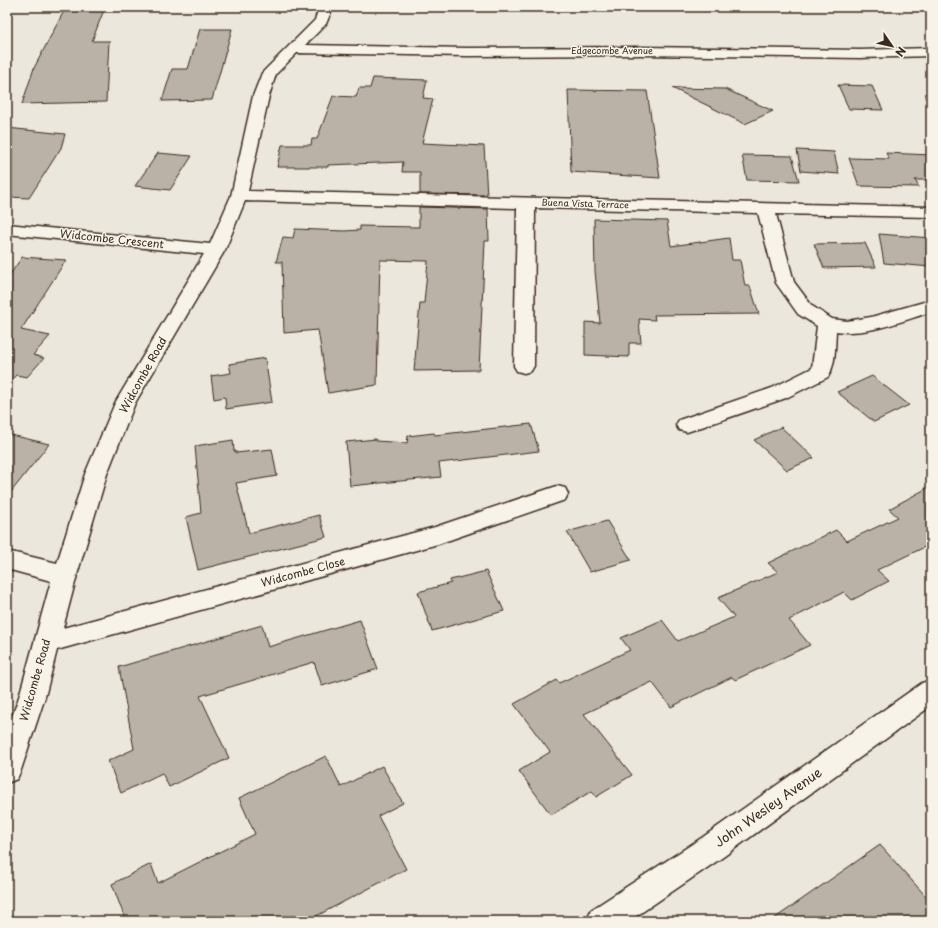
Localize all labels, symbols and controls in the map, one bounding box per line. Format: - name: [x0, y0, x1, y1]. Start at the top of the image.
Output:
- north arrow: [872, 26, 912, 66]
- street label: Edgecombe Avenue: [571, 43, 653, 57]
- text: N: [891, 44, 910, 60]
- street label: Buena Vista Terrace: [541, 194, 629, 212]
- street label: Widcombe Crescent: [59, 225, 165, 252]
- street label: Widcombe Road: [115, 333, 171, 416]
- street label: Widcombe Close: [259, 552, 347, 591]
- street label: Widcombe Road: [15, 637, 54, 723]
- street label: John Wesley Avenue: [710, 762, 825, 851]

